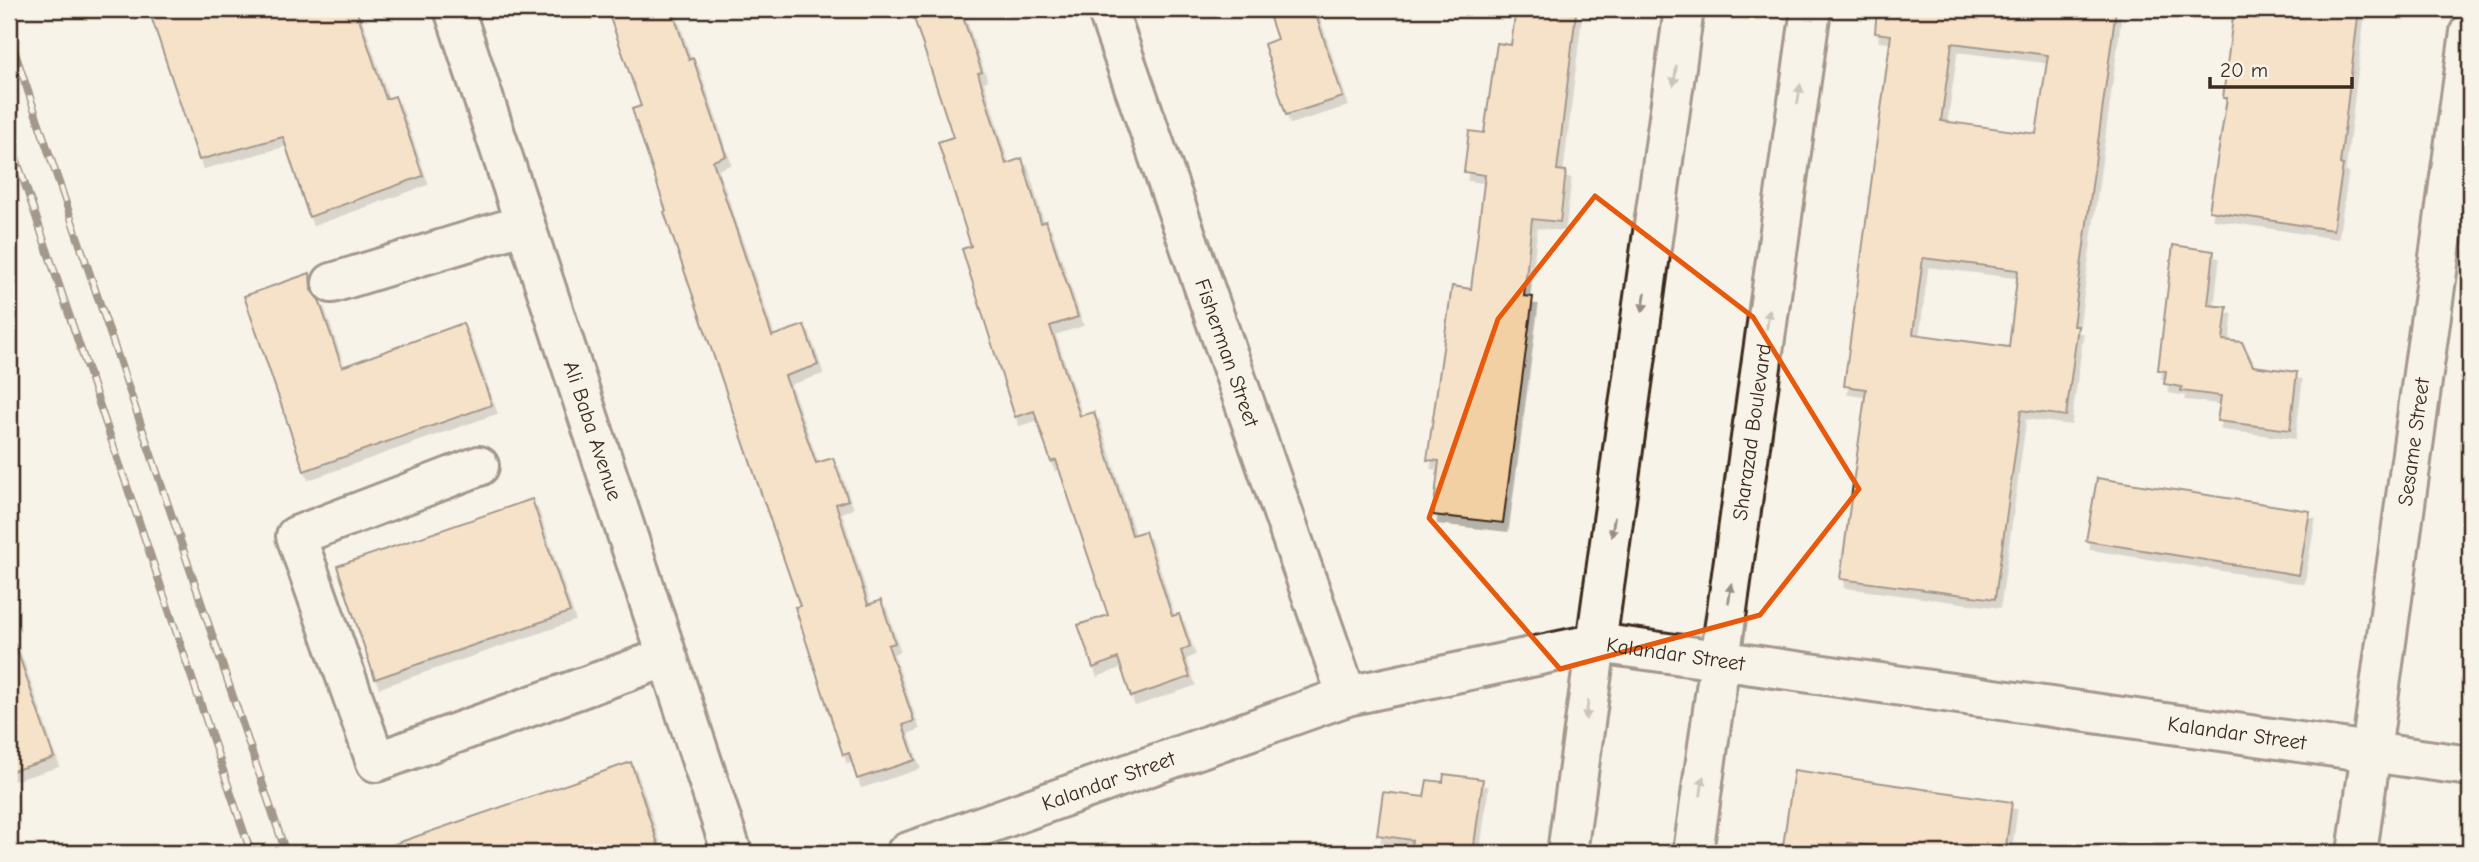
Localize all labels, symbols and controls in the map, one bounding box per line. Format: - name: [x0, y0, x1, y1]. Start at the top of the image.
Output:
- scale bar: [2210, 46, 2351, 90]
- text: 20 m: [2220, 58, 2268, 82]
- one-way arrow: [1669, 65, 1680, 87]
- one-way arrow: [1794, 83, 1805, 105]
- street label: Fisherman Street: [1190, 275, 1264, 431]
- one-way arrow: [1638, 291, 1649, 313]
- one-way arrow: [1762, 308, 1773, 330]
- street label: Sharazad Boulevard: [1728, 342, 1776, 522]
- street label: Ali Baba Avenue: [559, 358, 627, 504]
- street label: Sesame Street: [2393, 375, 2434, 508]
- one-way arrow: [1607, 516, 1618, 538]
- one-way arrow: [1724, 582, 1735, 604]
- street label: Kalandar Street: [1605, 632, 1747, 676]
- one-way arrow: [1582, 700, 1593, 722]
- street label: Kalandar Street: [2166, 712, 2309, 755]
- street label: Kalandar Street: [1039, 746, 1179, 816]
- one-way arrow: [1697, 775, 1708, 797]

